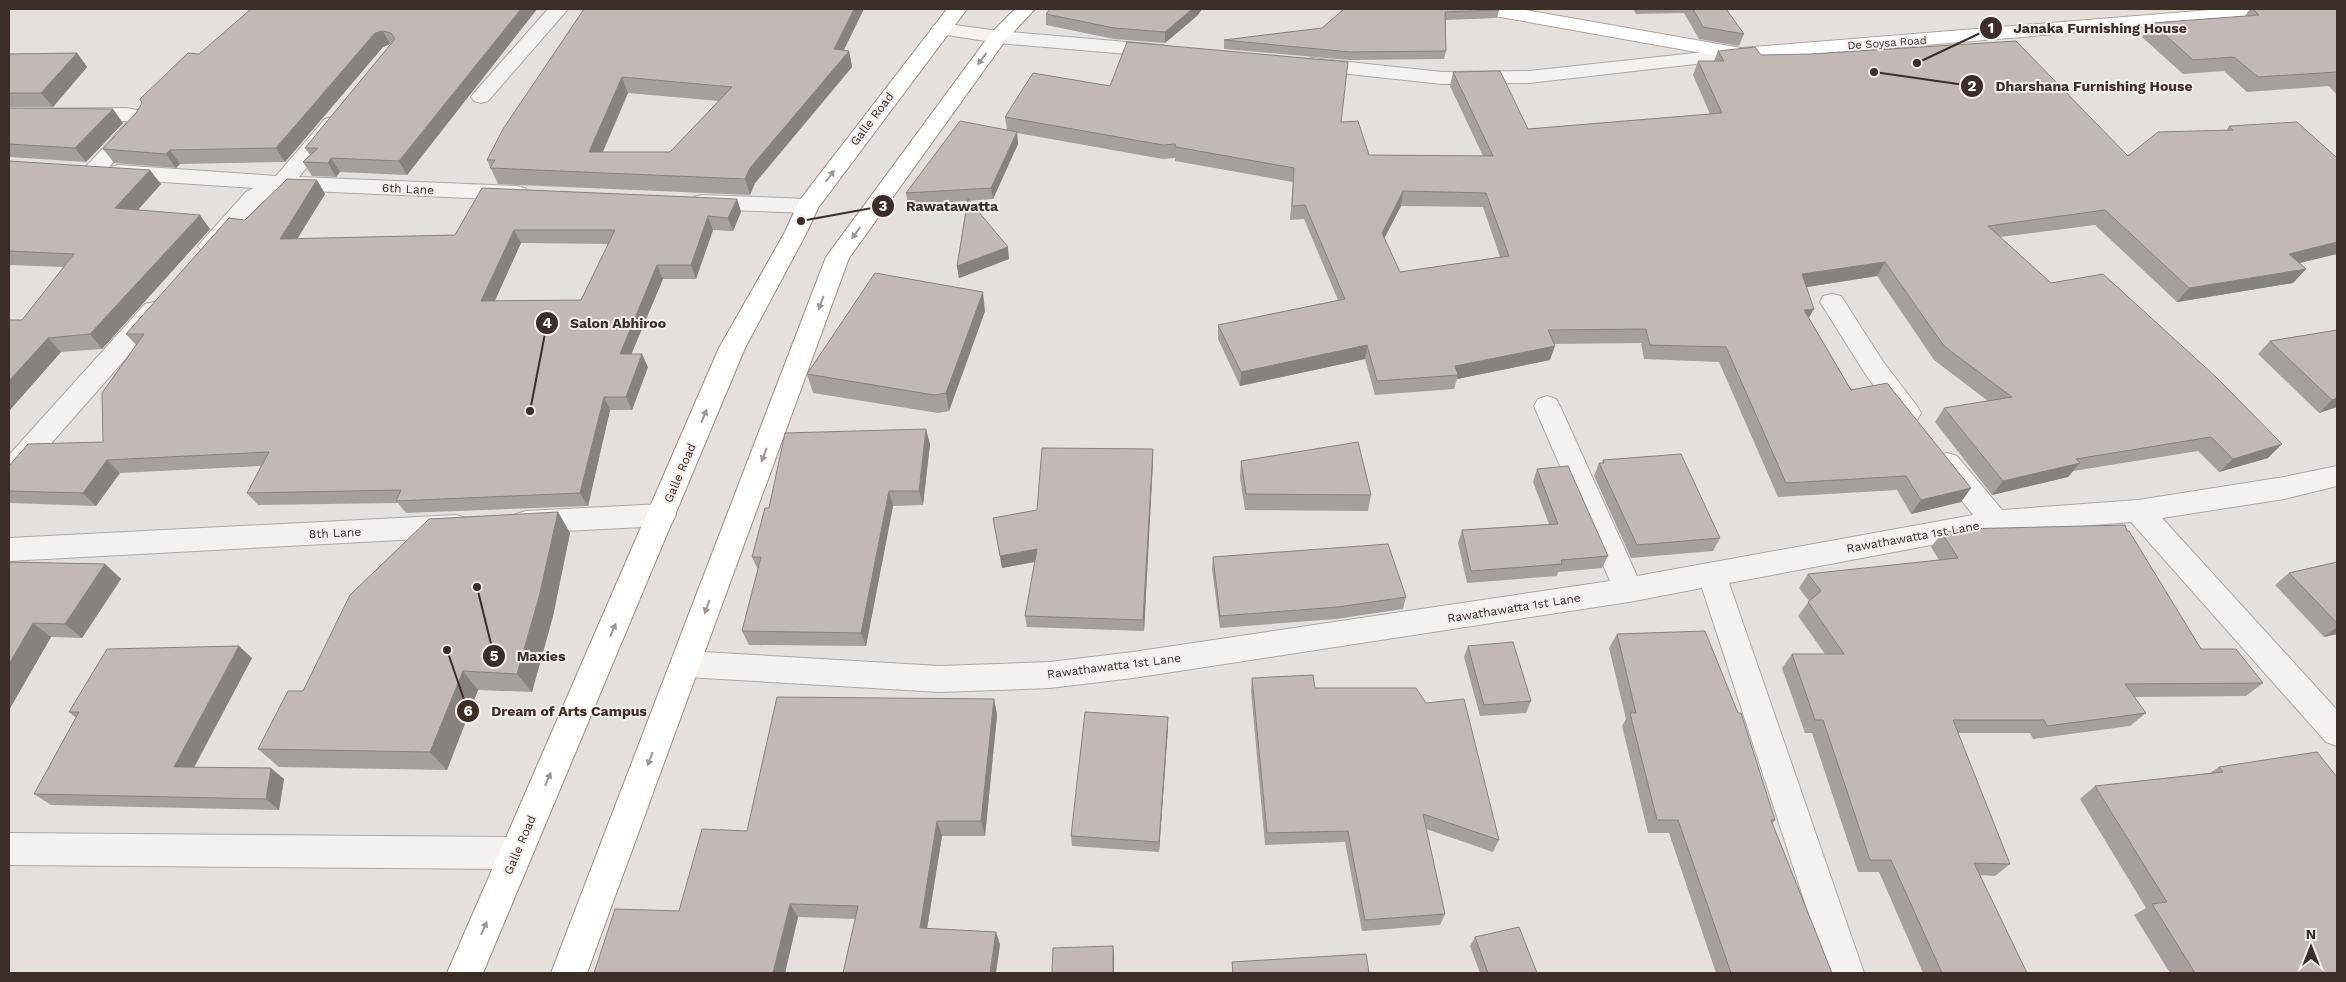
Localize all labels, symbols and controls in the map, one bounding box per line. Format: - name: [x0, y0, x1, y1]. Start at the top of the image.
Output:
- callout: Janaka Furnishing House: [1978, 13, 2197, 42]
- text: 1: [1988, 19, 1994, 37]
- text: Janaka Furnishing House: [2013, 20, 2187, 36]
- street label: De Soysa Road: [1847, 34, 1927, 52]
- one-way arrow: [977, 52, 987, 66]
- callout: Dharshana Furnishing House: [1960, 71, 2202, 100]
- text: 2: [1968, 77, 1977, 95]
- text: Dharshana Furnishing House: [1995, 78, 2193, 94]
- street label: Galle Road: [847, 90, 897, 148]
- one-way arrow: [825, 169, 835, 183]
- street label: 6th Lane: [382, 181, 434, 197]
- callout: Rawatawatta: [871, 191, 1008, 220]
- text: 3: [879, 197, 888, 215]
- text: Rawatawatta: [906, 198, 999, 214]
- one-way arrow: [851, 226, 861, 240]
- one-way arrow: [817, 296, 825, 311]
- callout: Salon Abhiroo: [535, 308, 676, 337]
- text: 4: [542, 314, 552, 332]
- text: Salon Abhiroo: [570, 315, 666, 331]
- one-way arrow: [700, 409, 708, 423]
- street label: Galle Road: [661, 441, 699, 505]
- one-way arrow: [760, 448, 768, 463]
- street label: Rawathawatta 1st Lane: [1845, 518, 1981, 556]
- street label: 8th Lane: [309, 525, 362, 541]
- street label: Rawathawatta 1st Lane: [1446, 591, 1582, 625]
- one-way arrow: [703, 600, 711, 615]
- one-way arrow: [609, 623, 617, 637]
- callout: Maxies: [482, 642, 575, 671]
- text: 5: [490, 647, 499, 665]
- text: Maxies: [517, 648, 566, 664]
- street label: Rawathawatta 1st Lane: [1046, 651, 1182, 681]
- callout: Dream of Arts Campus: [456, 696, 657, 725]
- text: 6: [463, 702, 473, 720]
- text: Dream of Arts Campus: [491, 703, 647, 719]
- one-way arrow: [646, 752, 654, 767]
- one-way arrow: [545, 772, 553, 786]
- street label: Galle Road: [501, 813, 539, 877]
- one-way arrow: [481, 921, 489, 935]
- north arrow: [2286, 922, 2336, 972]
- text: N: [2306, 926, 2316, 942]

